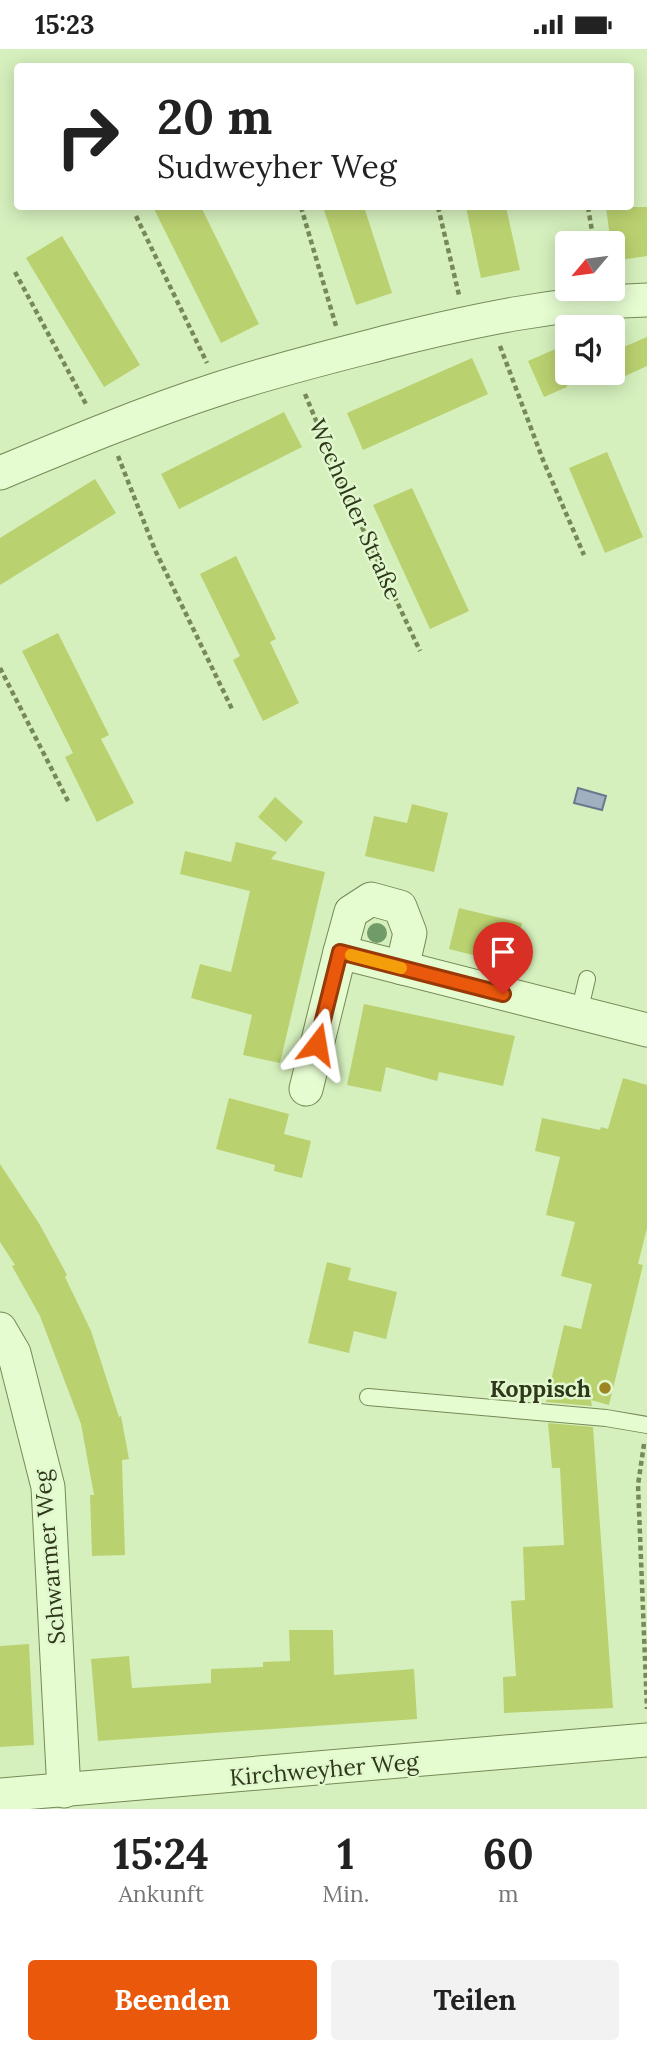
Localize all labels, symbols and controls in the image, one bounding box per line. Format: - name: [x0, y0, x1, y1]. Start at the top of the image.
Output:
- text: 15:23: [35, 8, 95, 41]
- text: 20 m: [157, 85, 272, 147]
- icon: right: [42, 91, 133, 182]
- text: Sudweyher Weg: [157, 146, 397, 187]
- north arrow: [555, 231, 625, 301]
- map controls: [555, 231, 625, 385]
- button: sound: [555, 315, 625, 385]
- street label: Wecholder Straße: [303, 415, 409, 603]
- pin: [473, 922, 533, 994]
- icon: arrive: [484, 933, 522, 971]
- position arrow: [280, 1007, 354, 1081]
- place label: Koppisch: [490, 1374, 591, 1403]
- marker: Koppisch: [597, 1380, 613, 1396]
- street label: Schwarmer Weg: [27, 1467, 71, 1646]
- street label: Kirchweyher Weg: [228, 1746, 421, 1792]
- text: 15:24: [113, 1827, 209, 1881]
- text: 1: [337, 1827, 354, 1881]
- text: 60: [483, 1827, 534, 1881]
- text: Ankunft: [118, 1879, 204, 1908]
- text: Min.: [322, 1879, 369, 1908]
- text: m: [498, 1879, 519, 1908]
- button: Beenden: [28, 1960, 317, 2040]
- button: Teilen: [331, 1960, 619, 2040]

